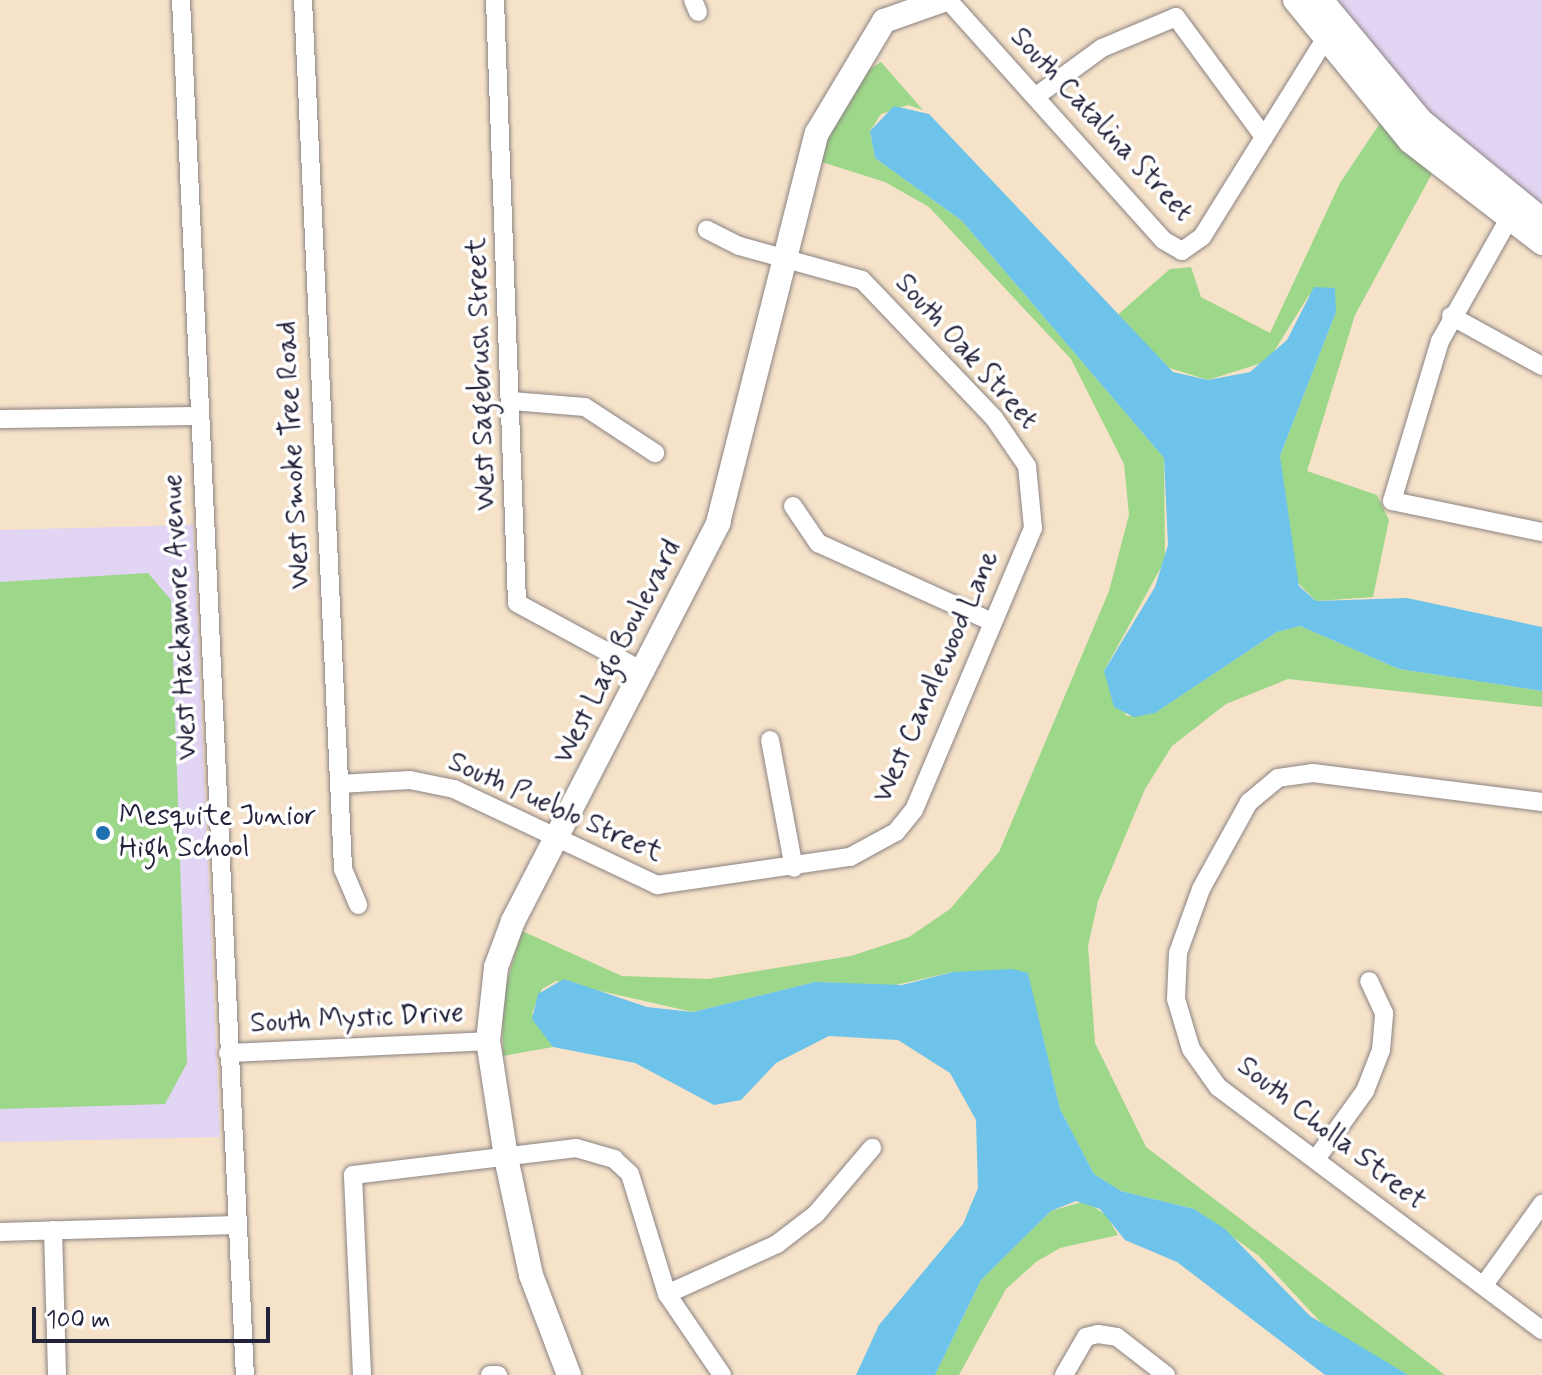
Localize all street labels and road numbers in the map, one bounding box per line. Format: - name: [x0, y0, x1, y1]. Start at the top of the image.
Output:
- street label: South Catalina Street: [1001, 19, 1201, 231]
- street label: West Sagebrush Street: [460, 237, 504, 511]
- street label: South Oak Street: [886, 265, 1046, 439]
- street label: West Smoke Tree Road: [270, 321, 318, 589]
- street label: West Hackamore Avenue: [157, 471, 205, 763]
- street label: West Lago Boulevard: [549, 538, 687, 766]
- street label: West Candlewood Lane: [866, 546, 1008, 808]
- street label: South Pueblo Street: [443, 746, 667, 870]
- street label: South Mystic Drive: [250, 997, 464, 1041]
- street label: South Cholla Street: [1231, 1050, 1431, 1218]

